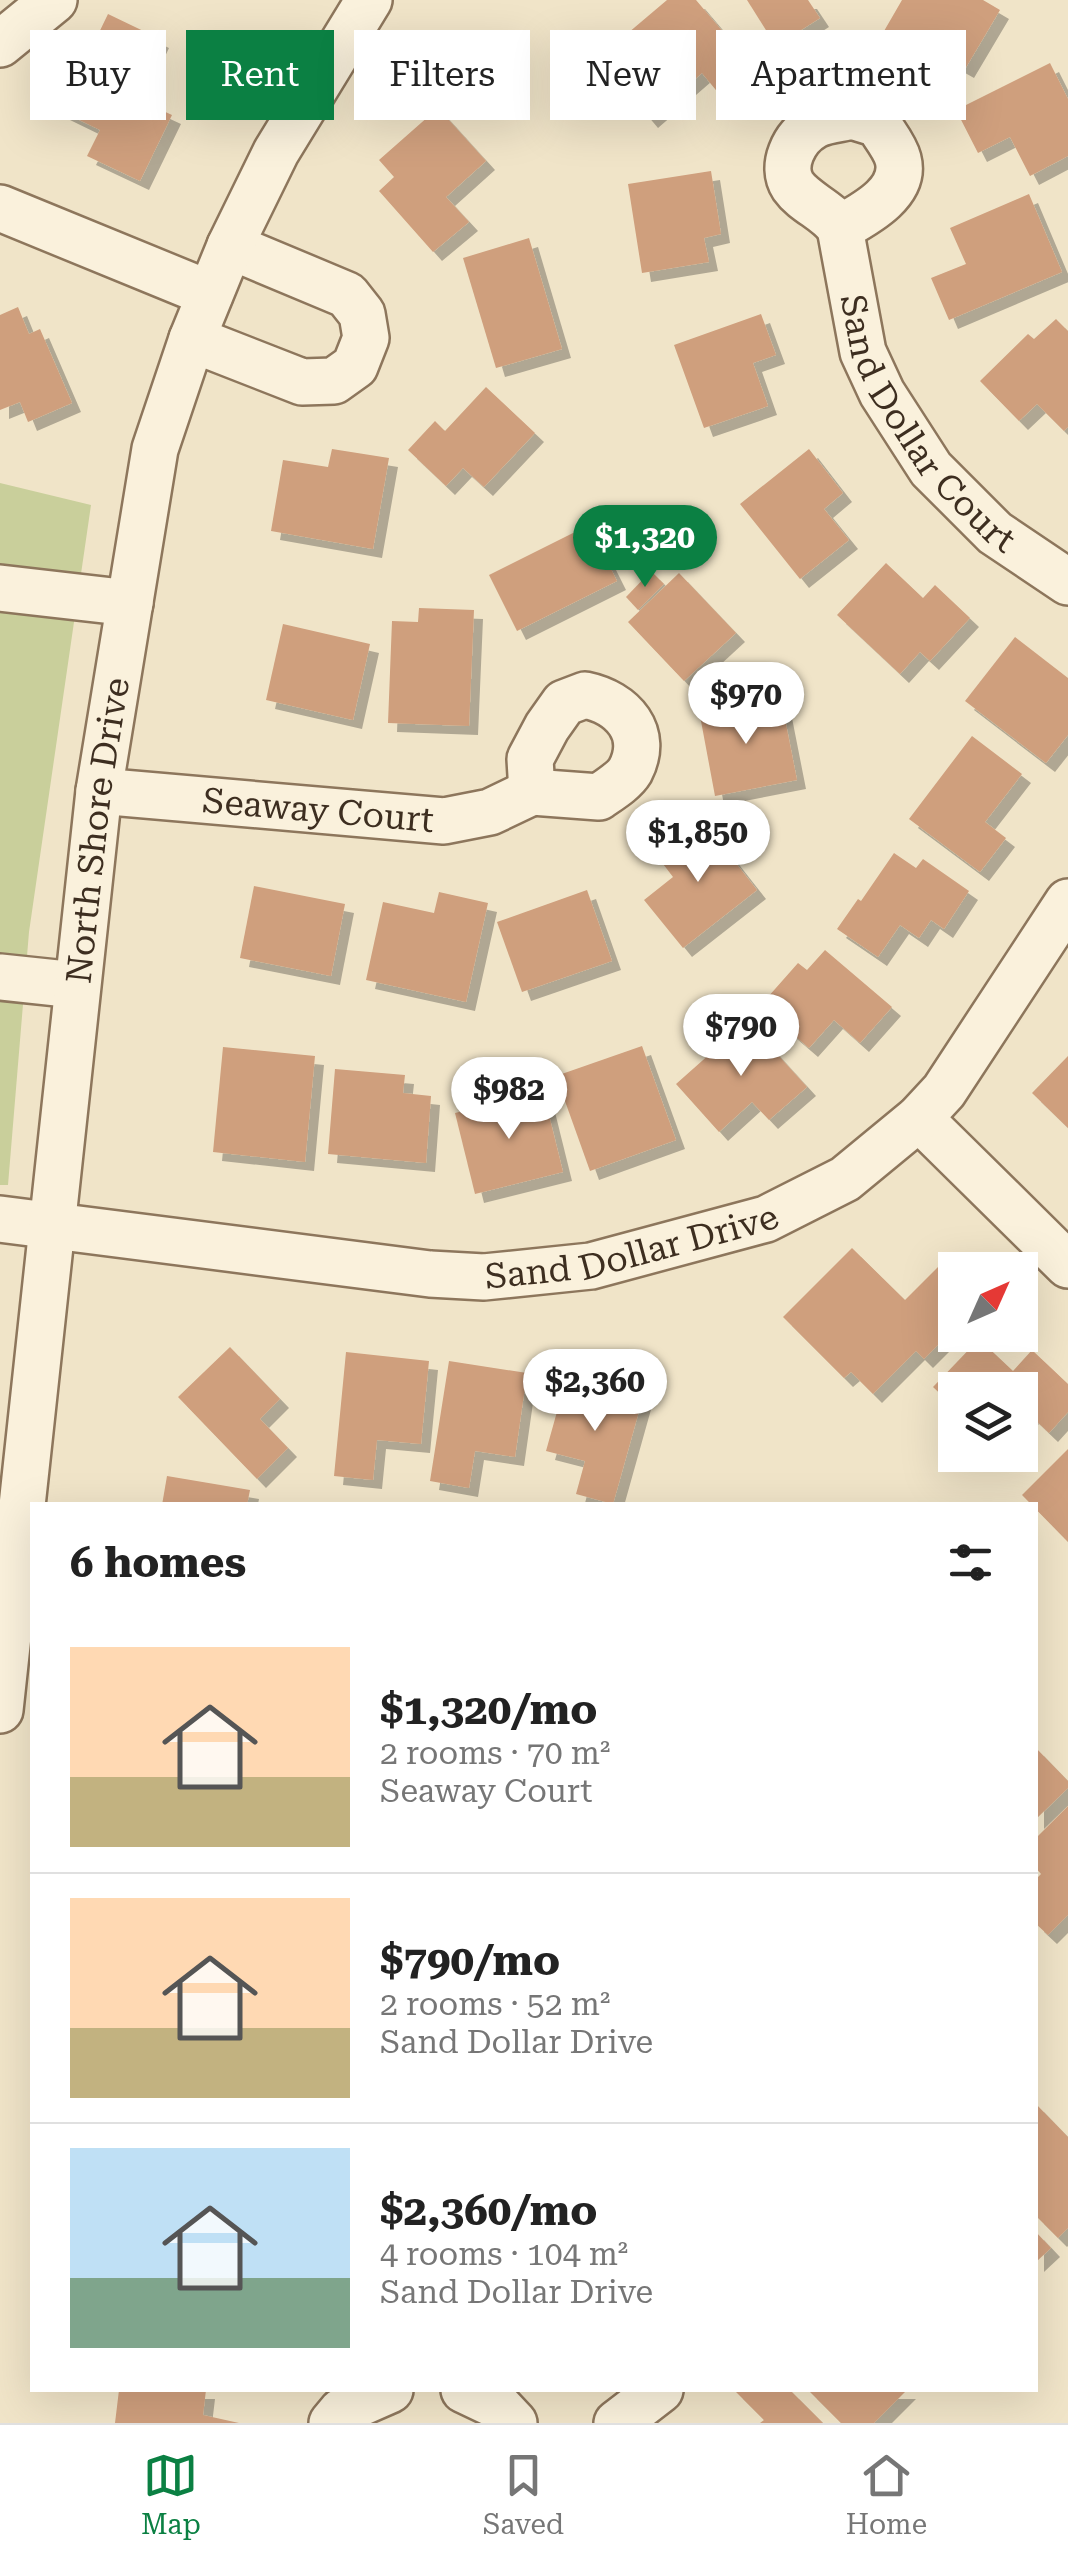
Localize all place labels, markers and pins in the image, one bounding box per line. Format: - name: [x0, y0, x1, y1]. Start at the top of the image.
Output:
- pin: $1,320: [564, 505, 726, 590]
- pin: $970: [687, 662, 805, 747]
- pin: $1,850: [617, 800, 779, 885]
- pin: $790: [682, 994, 800, 1079]
- pin: $982: [450, 1057, 568, 1142]
- pin: $2,360: [514, 1349, 676, 1434]

